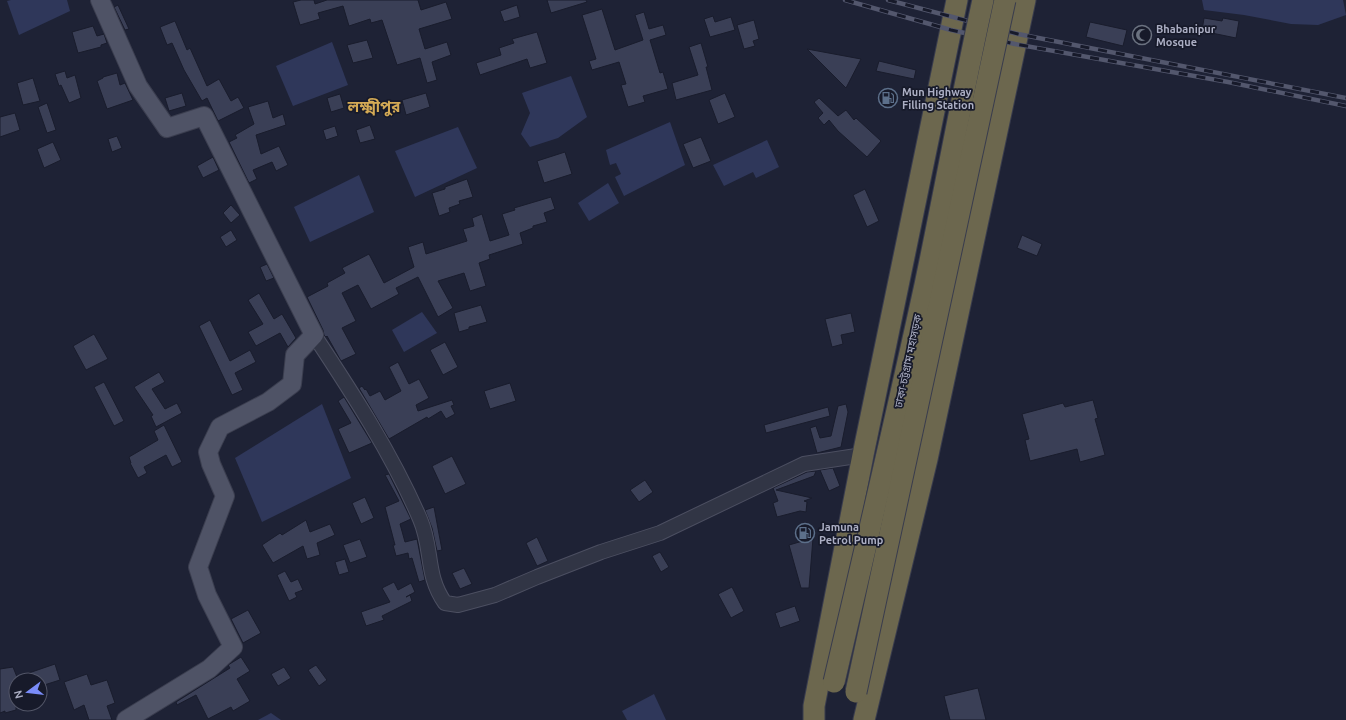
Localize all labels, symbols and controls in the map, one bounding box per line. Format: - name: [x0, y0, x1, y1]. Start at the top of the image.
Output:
- place label: Bhabanipur Mosque: [1156, 23, 1216, 48]
- mosque icon: Bhabanipur Mosque: [1131, 24, 1153, 46]
- place label: Mun Highway Filling Station: [902, 86, 974, 111]
- fuel station icon: Mun Highway Filling Station: [877, 87, 899, 109]
- district label: লক্ষ্মীপুর: [347, 98, 401, 117]
- street label: ঢাকা-চট্টগ্রাম মহাসড়ক: [892, 313, 924, 410]
- place label: Jamuna Petrol Pump: [819, 521, 884, 546]
- fuel station icon: Jamuna Petrol Pump: [794, 522, 816, 544]
- north arrow: [8, 672, 48, 712]
- text: N: [11, 689, 25, 700]

